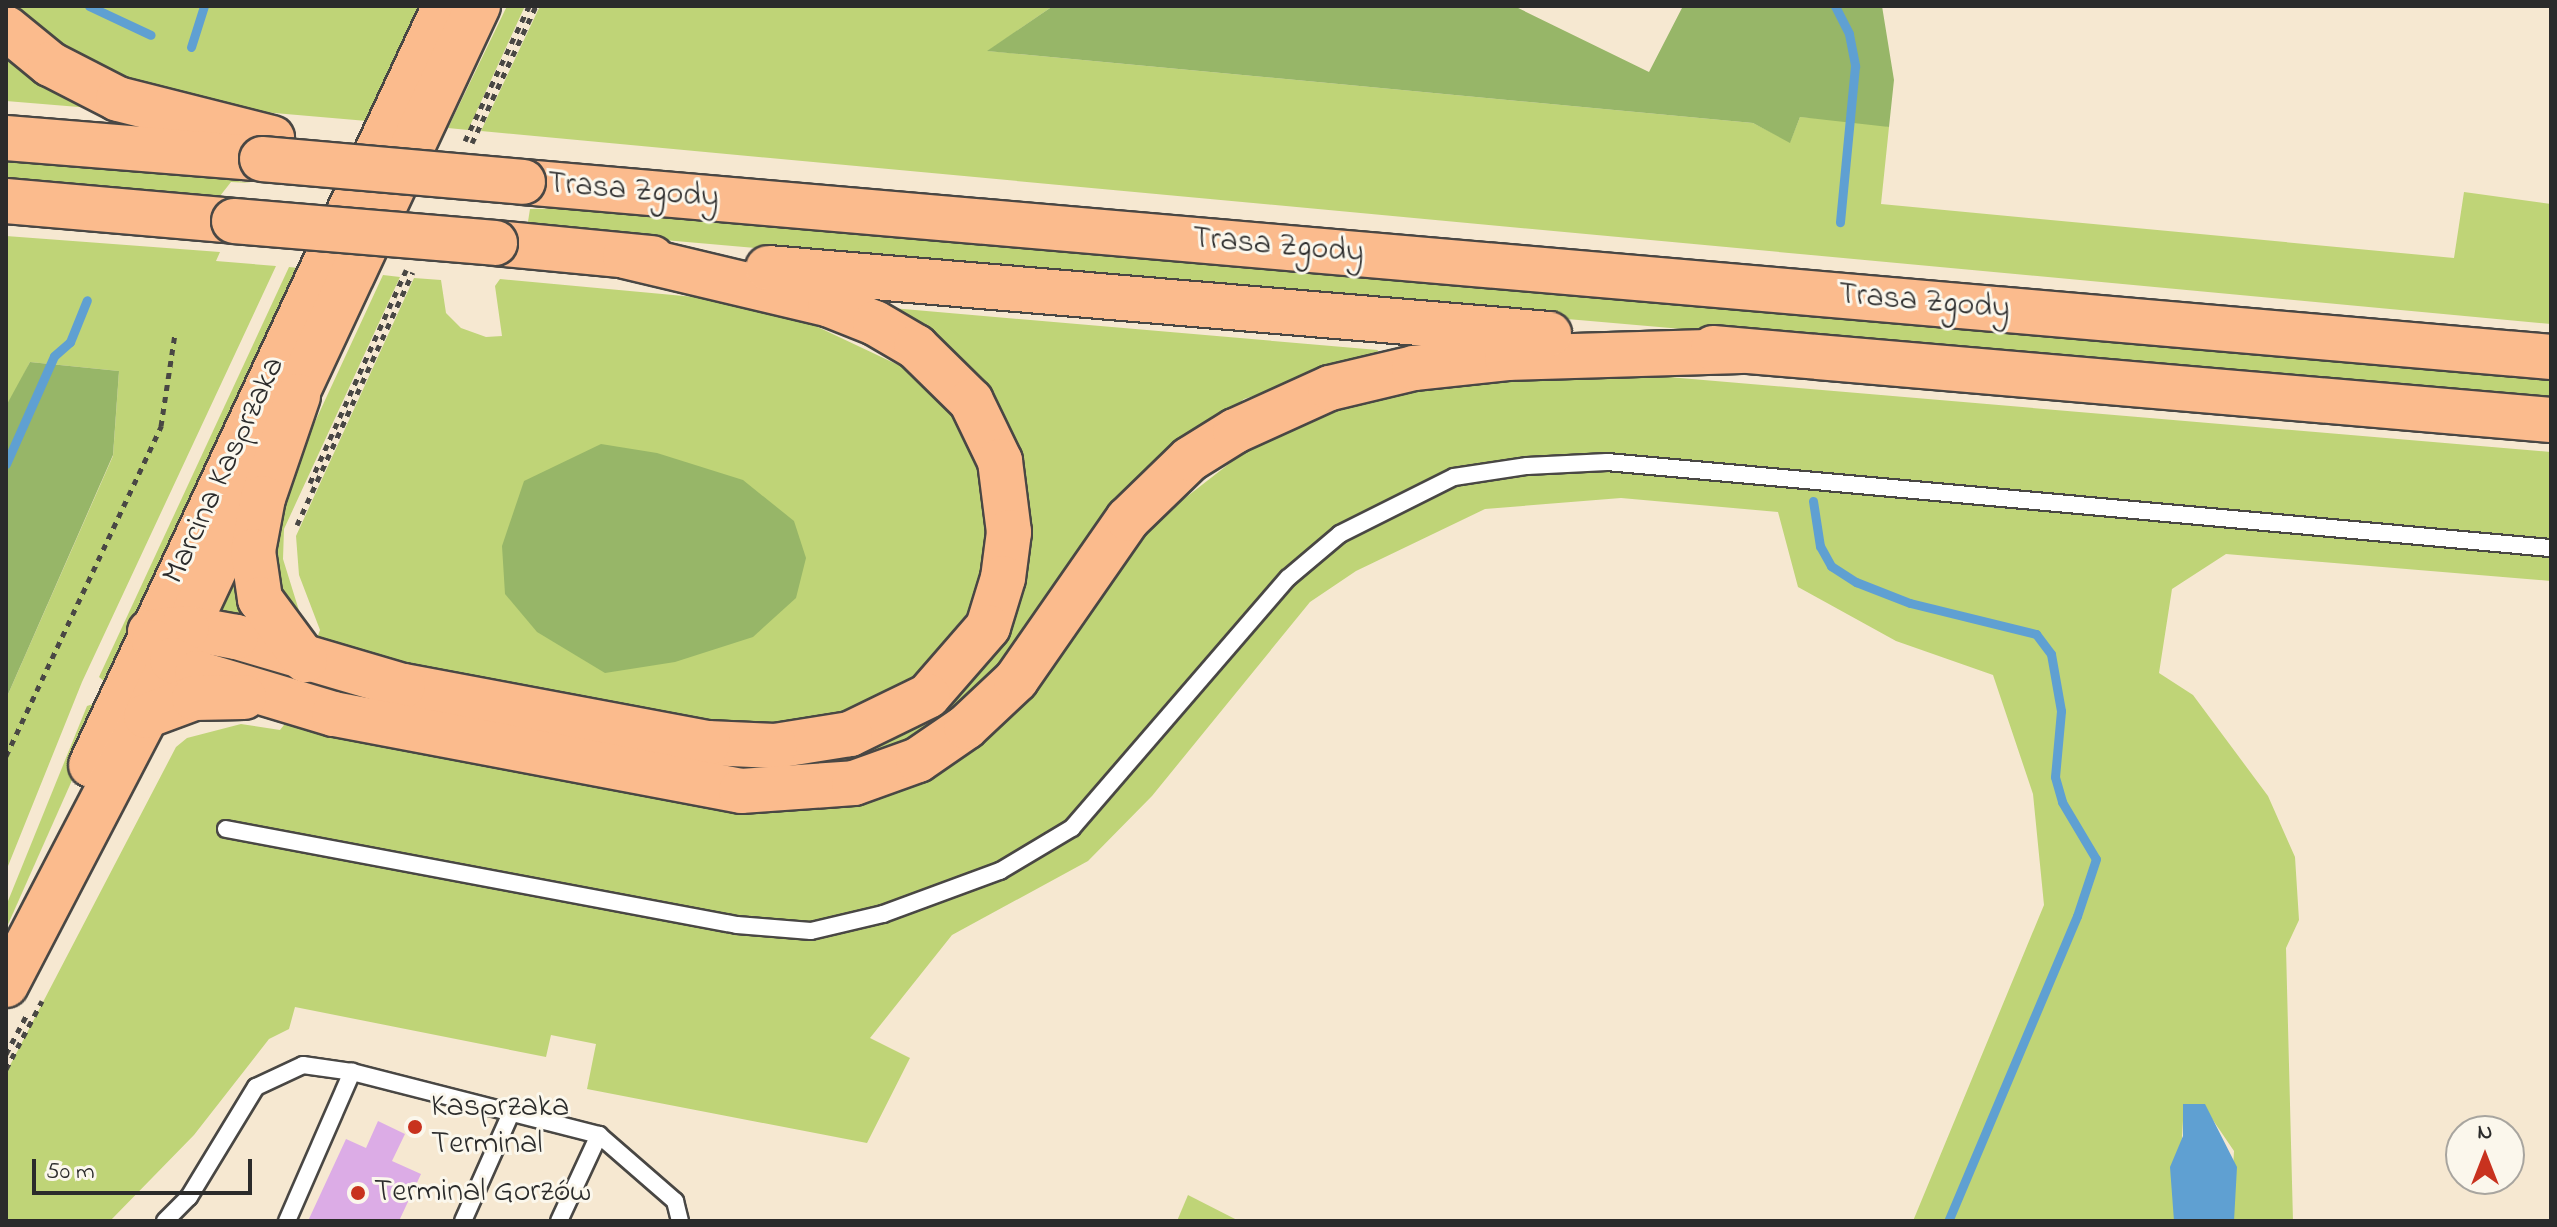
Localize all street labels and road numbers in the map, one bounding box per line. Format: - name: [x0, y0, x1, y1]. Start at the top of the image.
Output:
- street label: Trasa Zgody: [546, 165, 720, 219]
- street label: Trasa Zgody: [1191, 220, 1365, 274]
- street label: Trasa Zgody: [1837, 276, 2011, 330]
- street label: Marcina Kasprzaka: [156, 351, 294, 591]

